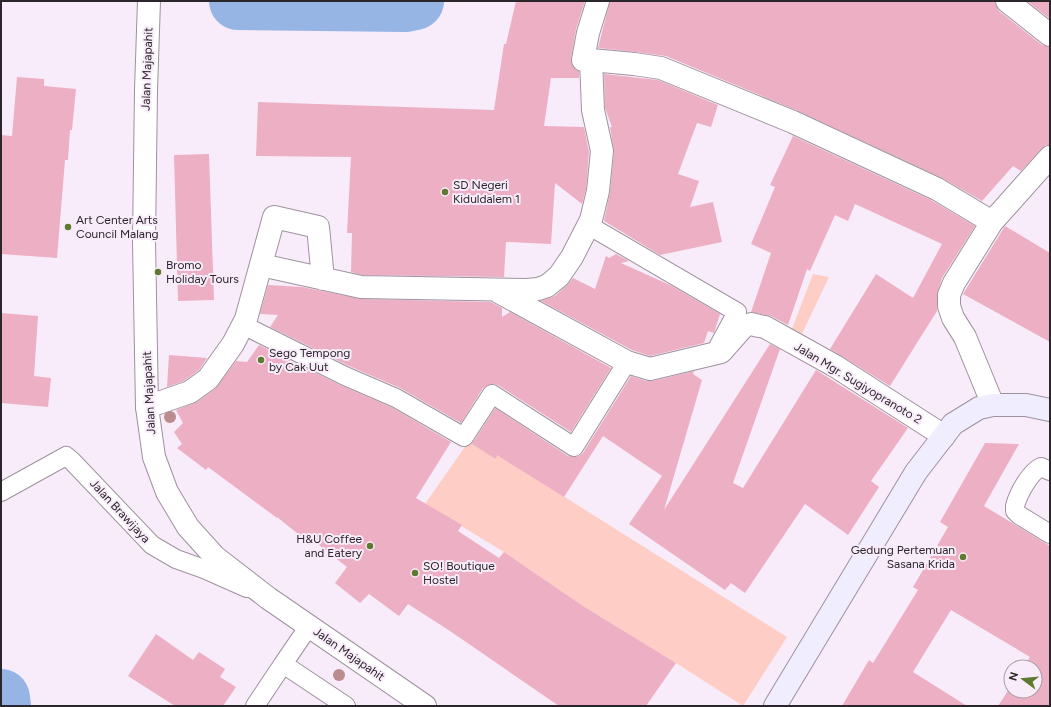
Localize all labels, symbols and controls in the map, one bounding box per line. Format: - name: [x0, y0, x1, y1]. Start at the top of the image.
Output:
- street label: Jalan Majapahit: [139, 27, 155, 111]
- place label: SD Negeri Kiduldalem 1: [453, 178, 520, 206]
- marker: SD Negeri Kiduldalem 1: [440, 187, 450, 197]
- place label: Art Center Arts Council Malang: [76, 213, 159, 241]
- marker: Art Center Arts Council Malang: [63, 222, 73, 232]
- place label: Bromo Holiday Tours: [166, 258, 239, 286]
- marker: Bromo Holiday Tours: [153, 267, 163, 277]
- street label: Jalan Mgr. Sugiyopranoto 2: [792, 339, 924, 427]
- place label: Sego Tempong by Cak Uut: [269, 346, 350, 374]
- street label: Jalan Majapahit: [140, 350, 158, 435]
- marker: Sego Tempong by Cak Uut: [256, 355, 266, 365]
- street label: Jalan Brawijaya: [87, 476, 153, 546]
- place label: H&U Coffee and Eatery: [296, 532, 363, 560]
- marker: H&U Coffee and Eatery: [365, 541, 375, 551]
- place label: Gedung Pertemuan Sasana Krida: [851, 543, 955, 571]
- marker: Gedung Pertemuan Sasana Krida: [958, 552, 968, 562]
- place label: SO! Boutique Hostel: [423, 559, 495, 587]
- marker: SO! Boutique Hostel: [410, 568, 420, 578]
- street label: Jalan Majapahit: [311, 624, 388, 684]
- north arrow: [1003, 659, 1043, 699]
- text: N: [1006, 670, 1021, 682]

